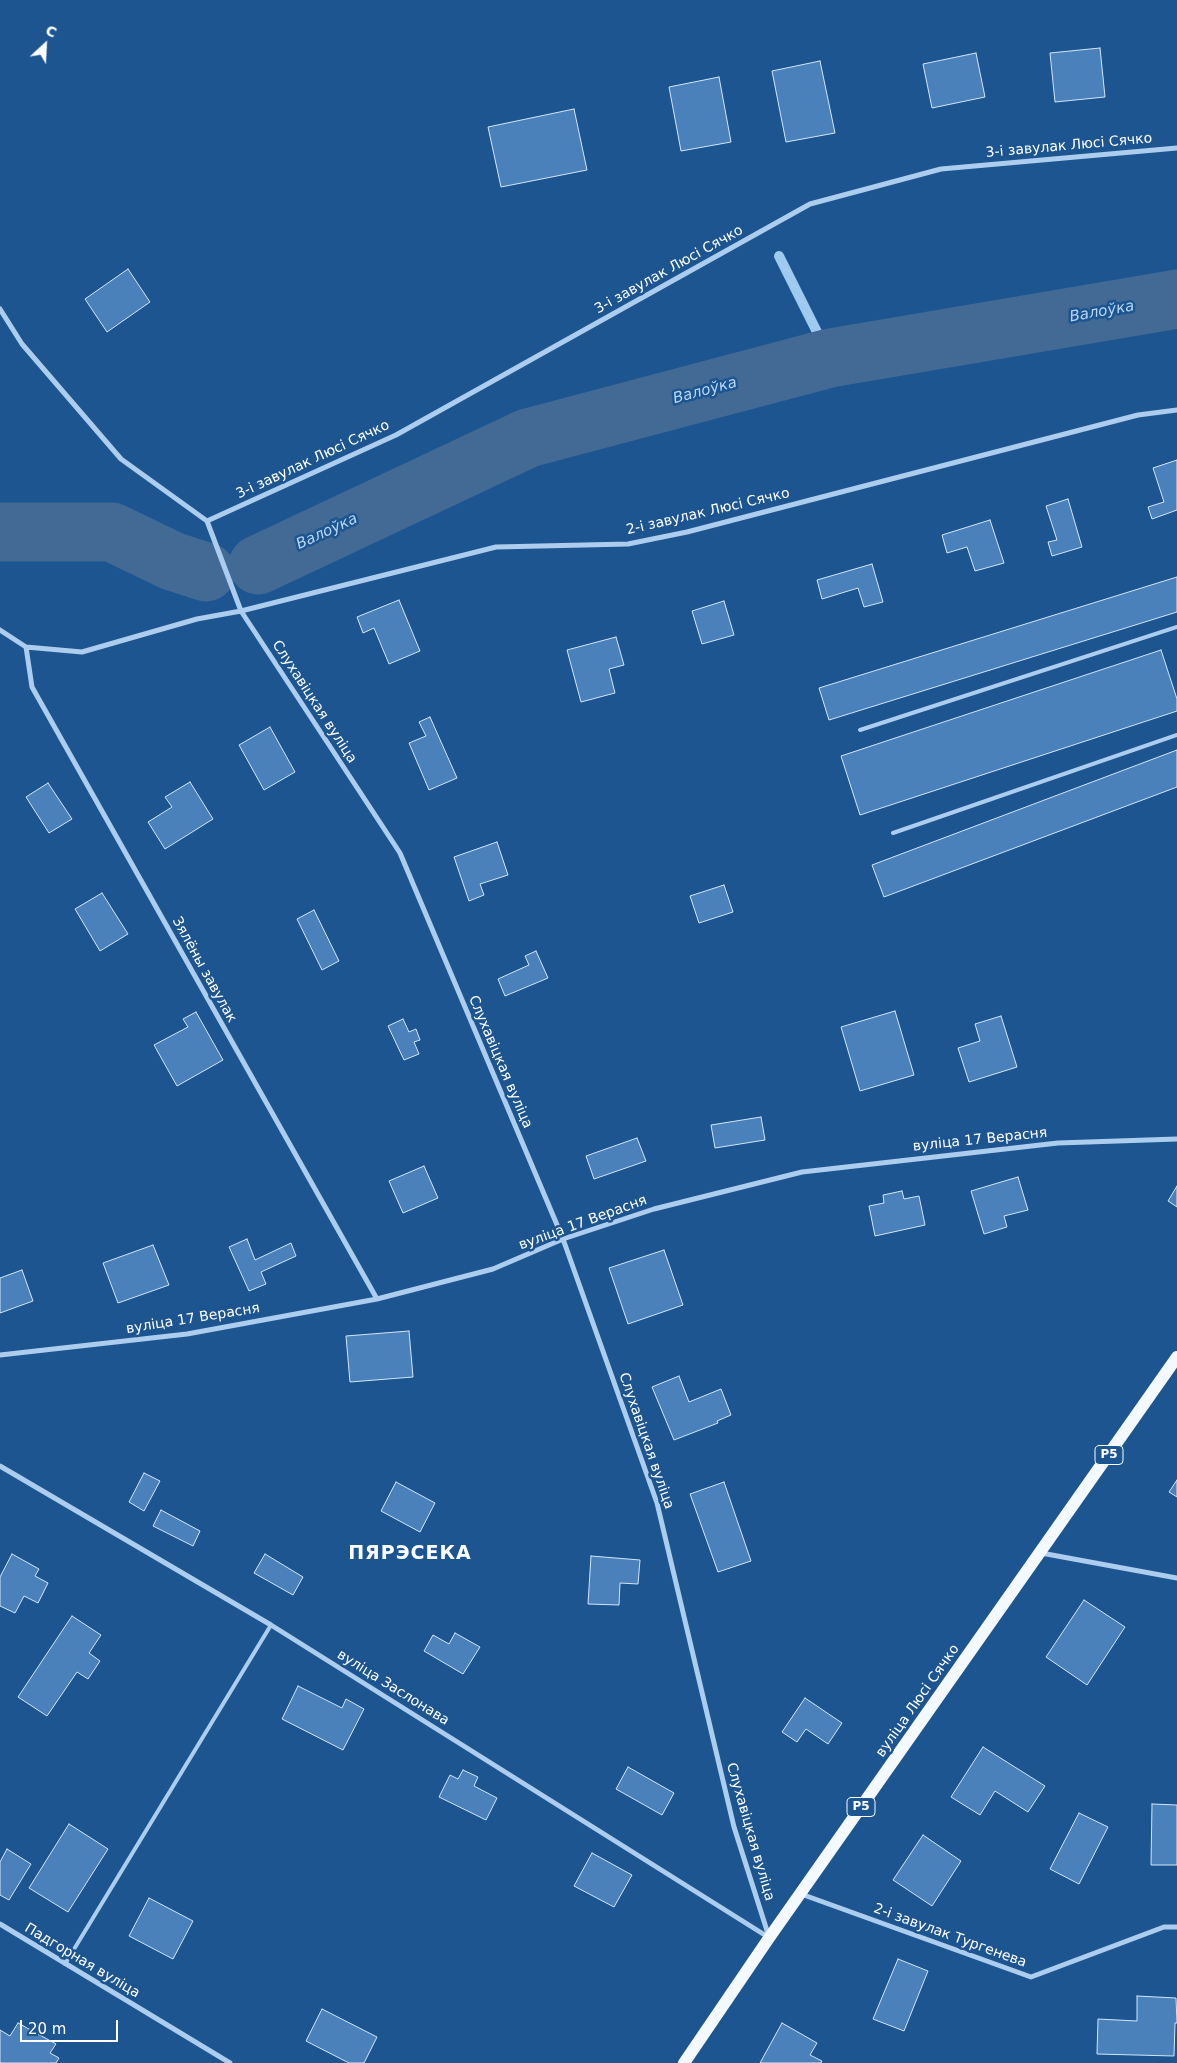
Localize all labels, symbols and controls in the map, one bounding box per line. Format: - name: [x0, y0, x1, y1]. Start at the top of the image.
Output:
- north arrow: [20, 20, 70, 70]
- text: С: [43, 22, 59, 41]
- street label: 3-і завулак Люсі Сячко: [985, 130, 1153, 162]
- street label: 3-і завулак Люсі Сячко: [592, 222, 746, 318]
- water label: Валоўка: [1068, 297, 1136, 327]
- water label: Валоўка: [671, 374, 739, 408]
- street label: 3-і завулак Люсі Сячко: [234, 417, 392, 503]
- street label: 2-і завулак Люсі Сячко: [625, 485, 791, 539]
- water label: Валоўка: [294, 510, 360, 554]
- street label: Слухавіцкая вуліца: [268, 637, 360, 767]
- street label: Зялёны завулак: [168, 914, 240, 1026]
- street label: Слухавіцкая вуліца: [464, 993, 536, 1131]
- street label: вуліца 17 Верасня: [912, 1125, 1048, 1155]
- street label: вуліца 17 Верасня: [517, 1192, 649, 1254]
- street label: вуліца 17 Верасня: [125, 1300, 261, 1338]
- street label: Слухавіцкая вуліца: [615, 1371, 677, 1511]
- road number: Р5: [1095, 1446, 1123, 1464]
- district label: ПЯРЭСЕКА: [347, 1543, 473, 1565]
- street label: вуліца Люсі Сячко: [873, 1641, 963, 1761]
- street label: вуліца Заслонава: [334, 1647, 452, 1729]
- street label: Слухавіцкая вуліца: [722, 1761, 778, 1903]
- road number: Р5: [847, 1798, 875, 1816]
- street label: 2-і завулак Тургенева: [871, 1900, 1029, 1972]
- street label: Падгорная вуліца: [21, 1920, 143, 2002]
- scale bar: [22, 2010, 120, 2042]
- text: 20 m: [28, 2020, 66, 2038]

